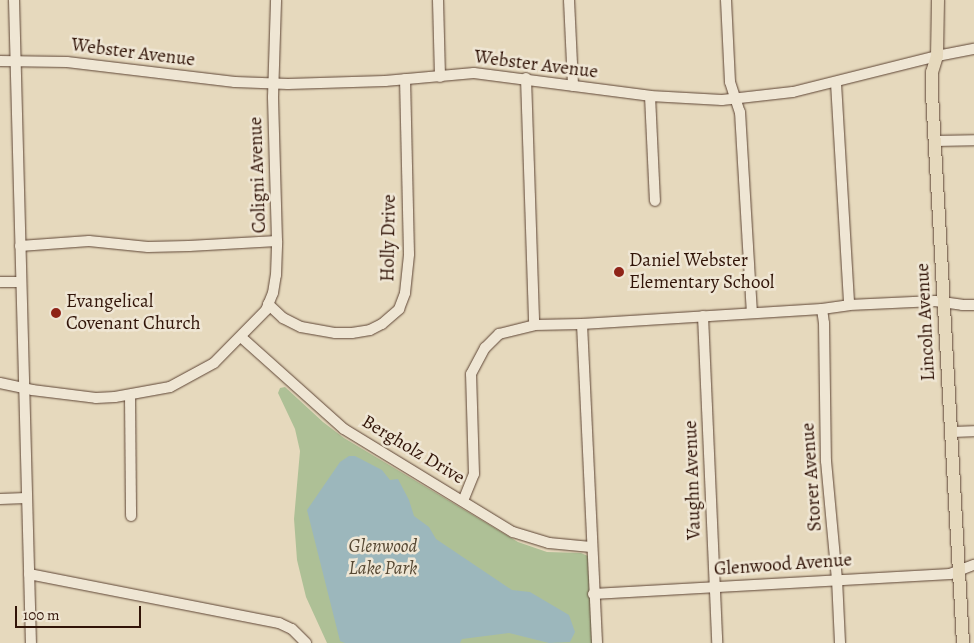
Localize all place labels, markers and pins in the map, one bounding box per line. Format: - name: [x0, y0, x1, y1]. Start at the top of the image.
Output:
- place label: Daniel Webster Elementary School: [629, 250, 774, 294]
- marker: Daniel Webster Elementary School: [613, 266, 625, 278]
- place label: Evangelical Covenant Church: [66, 291, 201, 335]
- marker: Evangelical Covenant Church: [50, 307, 62, 319]

